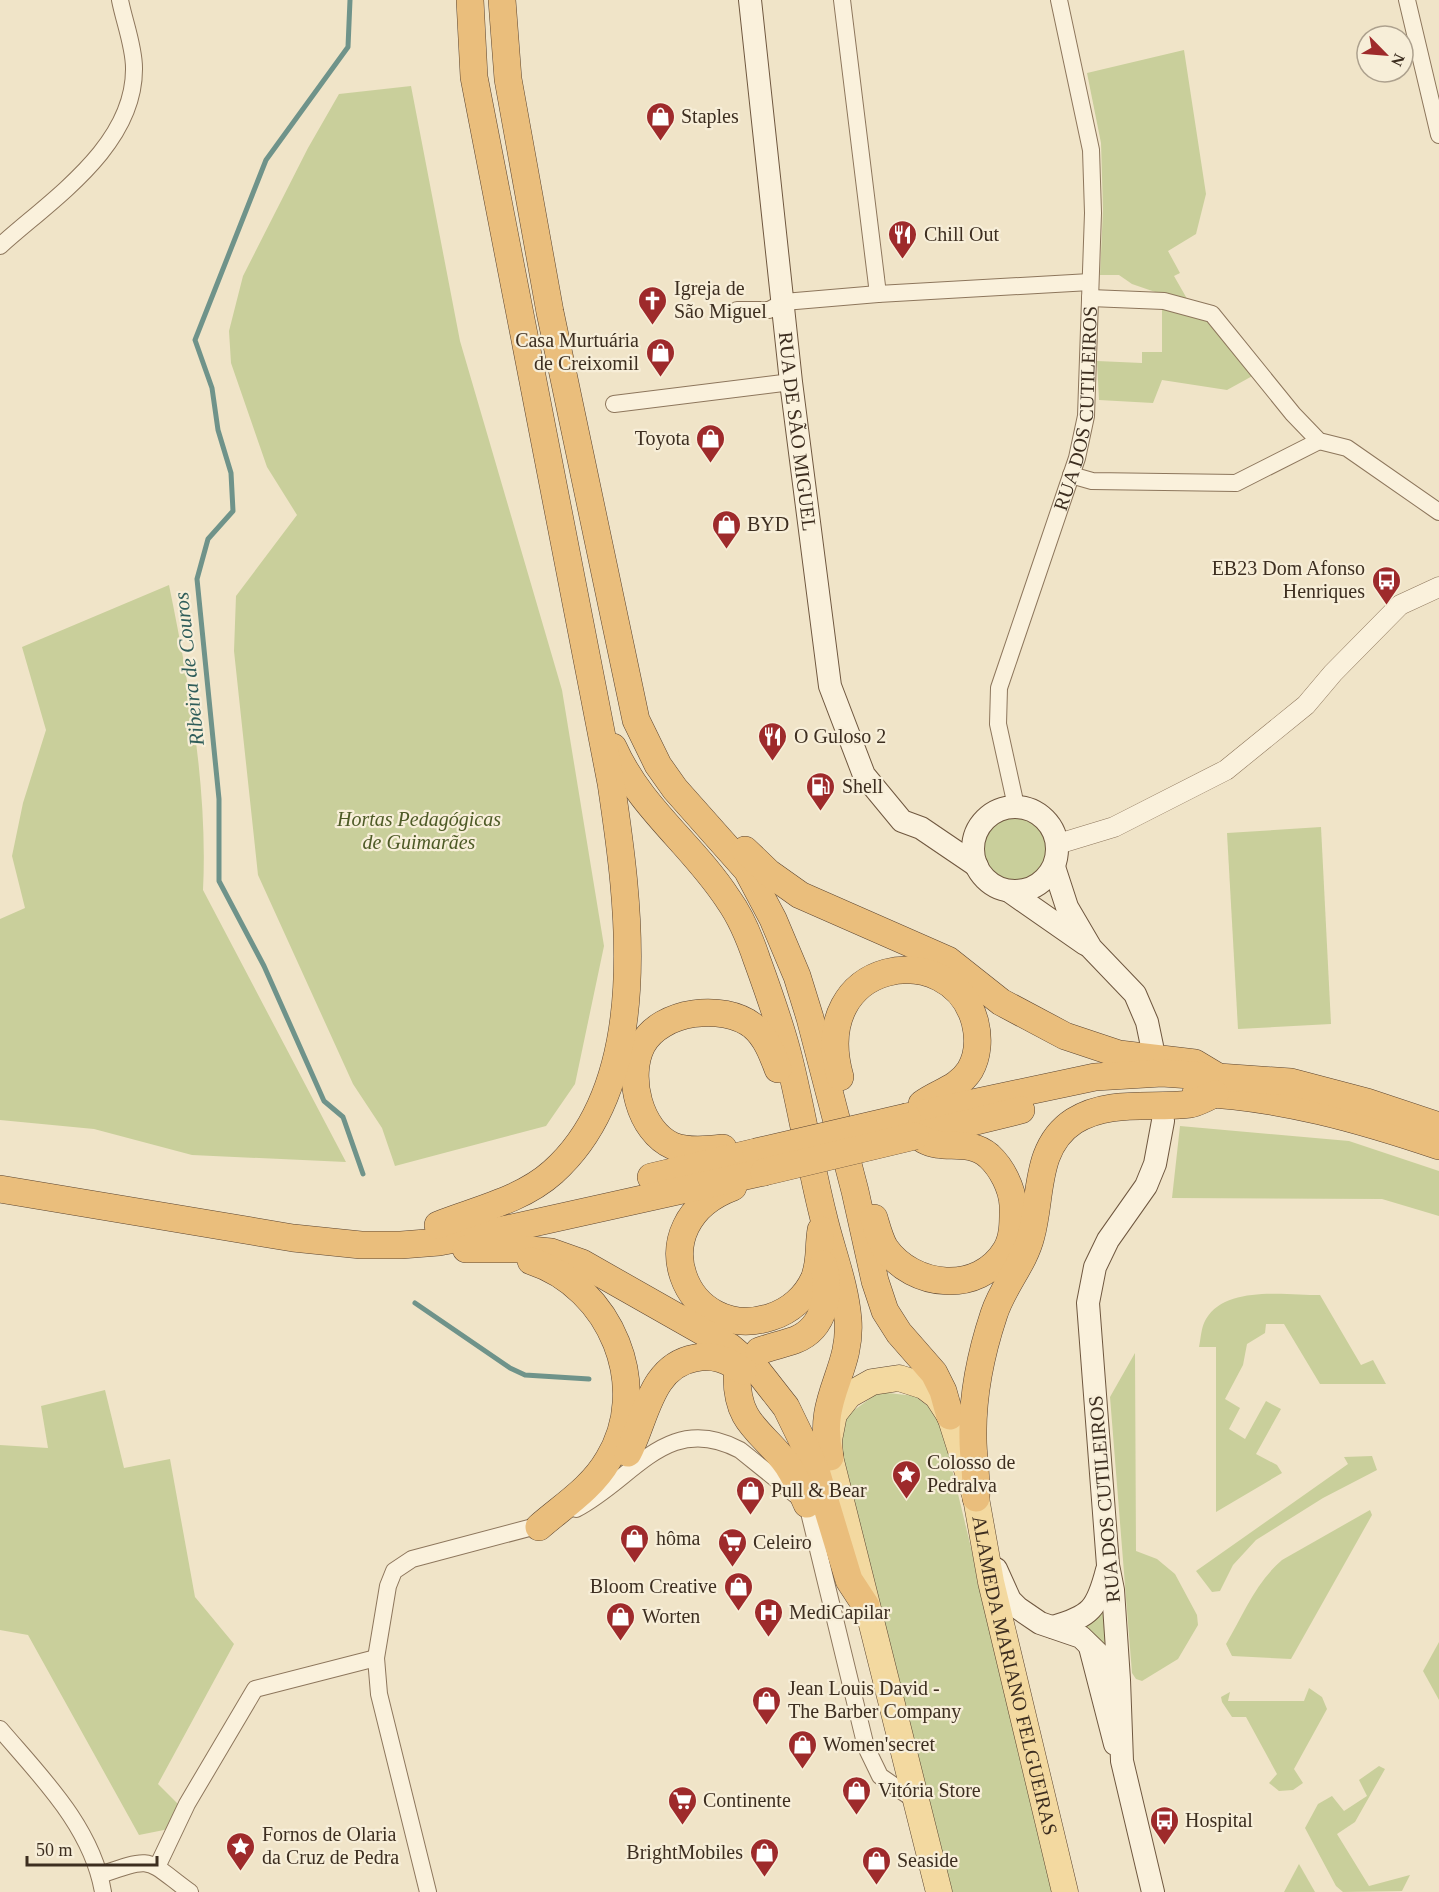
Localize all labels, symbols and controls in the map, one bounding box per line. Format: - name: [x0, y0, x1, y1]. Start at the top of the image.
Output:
- north arrow: [1355, 24, 1415, 84]
- text: N: [1388, 51, 1408, 69]
- shop icon: Staples: [644, 100, 676, 142]
- place label: Staples: [681, 105, 739, 128]
- restaurant icon: Chill Out: [887, 218, 919, 260]
- place label: Chill Out: [924, 223, 999, 245]
- place label: Igreja de São Miguel: [674, 277, 767, 323]
- church icon: Igreja de São Miguel: [637, 284, 669, 326]
- street label: RUA DOS CUTILEIROS: [1049, 306, 1101, 513]
- place label: Casa Murtuária de Creixomil: [515, 329, 639, 374]
- street label: RUA DE SÃO MIGUEL: [775, 331, 821, 532]
- shop icon: Casa Murtuária de Creixomil: [644, 336, 676, 378]
- shop icon: Toyota: [695, 422, 727, 464]
- place label: Toyota: [635, 427, 690, 450]
- shop icon: BYD: [710, 508, 742, 550]
- place label: BYD: [747, 513, 789, 535]
- place label: EB23 Dom Afonso Henriques: [1212, 557, 1365, 603]
- bus stop icon: EB23 Dom Afonso Henriques: [1370, 564, 1402, 606]
- water label: Ribeira de Couros: [169, 591, 209, 748]
- restaurant icon: O Guloso 2: [757, 720, 789, 762]
- place label: O Guloso 2: [794, 725, 886, 747]
- fuel station icon: Shell: [805, 770, 837, 812]
- place label: Shell: [842, 775, 884, 797]
- park label: Hortas Pedagógicas de Guimarães: [336, 808, 501, 853]
- street label: RUA DOS CUTILEIROS: [1084, 1395, 1124, 1603]
- place label: Colosso de Pedralva: [927, 1451, 1015, 1496]
- place icon: Colosso de Pedralva: [890, 1458, 922, 1500]
- shop icon: Pull & Bear: [734, 1474, 766, 1516]
- place label: Pull & Bear: [771, 1479, 867, 1501]
- street label: ALAMEDA MARIANO FELGUEIRAS: [968, 1514, 1062, 1837]
- shop icon: hôma: [619, 1522, 651, 1564]
- supermarket icon: Celeiro: [716, 1526, 748, 1568]
- place label: hôma: [656, 1527, 701, 1549]
- place label: Celeiro: [753, 1531, 812, 1553]
- shop icon: Bloom Creative: [722, 1570, 754, 1612]
- place label: Bloom Creative: [590, 1575, 717, 1597]
- hospital icon: MediCapilar: [752, 1596, 784, 1638]
- shop icon: Worten: [605, 1600, 637, 1642]
- place label: MediCapilar: [789, 1601, 890, 1624]
- place label: Worten: [642, 1605, 700, 1627]
- place label: Jean Louis David - The Barber Company: [788, 1677, 961, 1723]
- shop icon: Jean Louis David - The Barber Company: [751, 1684, 783, 1726]
- shop icon: Women'secret: [786, 1728, 818, 1770]
- place label: Women'secret: [823, 1733, 935, 1755]
- shop icon: Vitória Store: [841, 1774, 873, 1816]
- place label: Vitória Store: [878, 1779, 981, 1801]
- supermarket icon: Continente: [666, 1784, 698, 1826]
- place label: Continente: [703, 1789, 791, 1811]
- bus stop icon: Hospital: [1148, 1804, 1180, 1846]
- place label: Hospital: [1185, 1809, 1253, 1832]
- place label: Fornos de Olaria da Cruz de Pedra: [262, 1823, 399, 1868]
- scale bar: [27, 1829, 158, 1867]
- place icon: Fornos de Olaria da Cruz de Pedra: [225, 1830, 257, 1872]
- shop icon: BrightMobiles: [748, 1836, 780, 1878]
- text: 50 m: [36, 1840, 73, 1860]
- place label: BrightMobiles: [626, 1841, 743, 1864]
- shop icon: Seaside: [860, 1844, 892, 1886]
- place label: Seaside: [897, 1849, 958, 1871]

